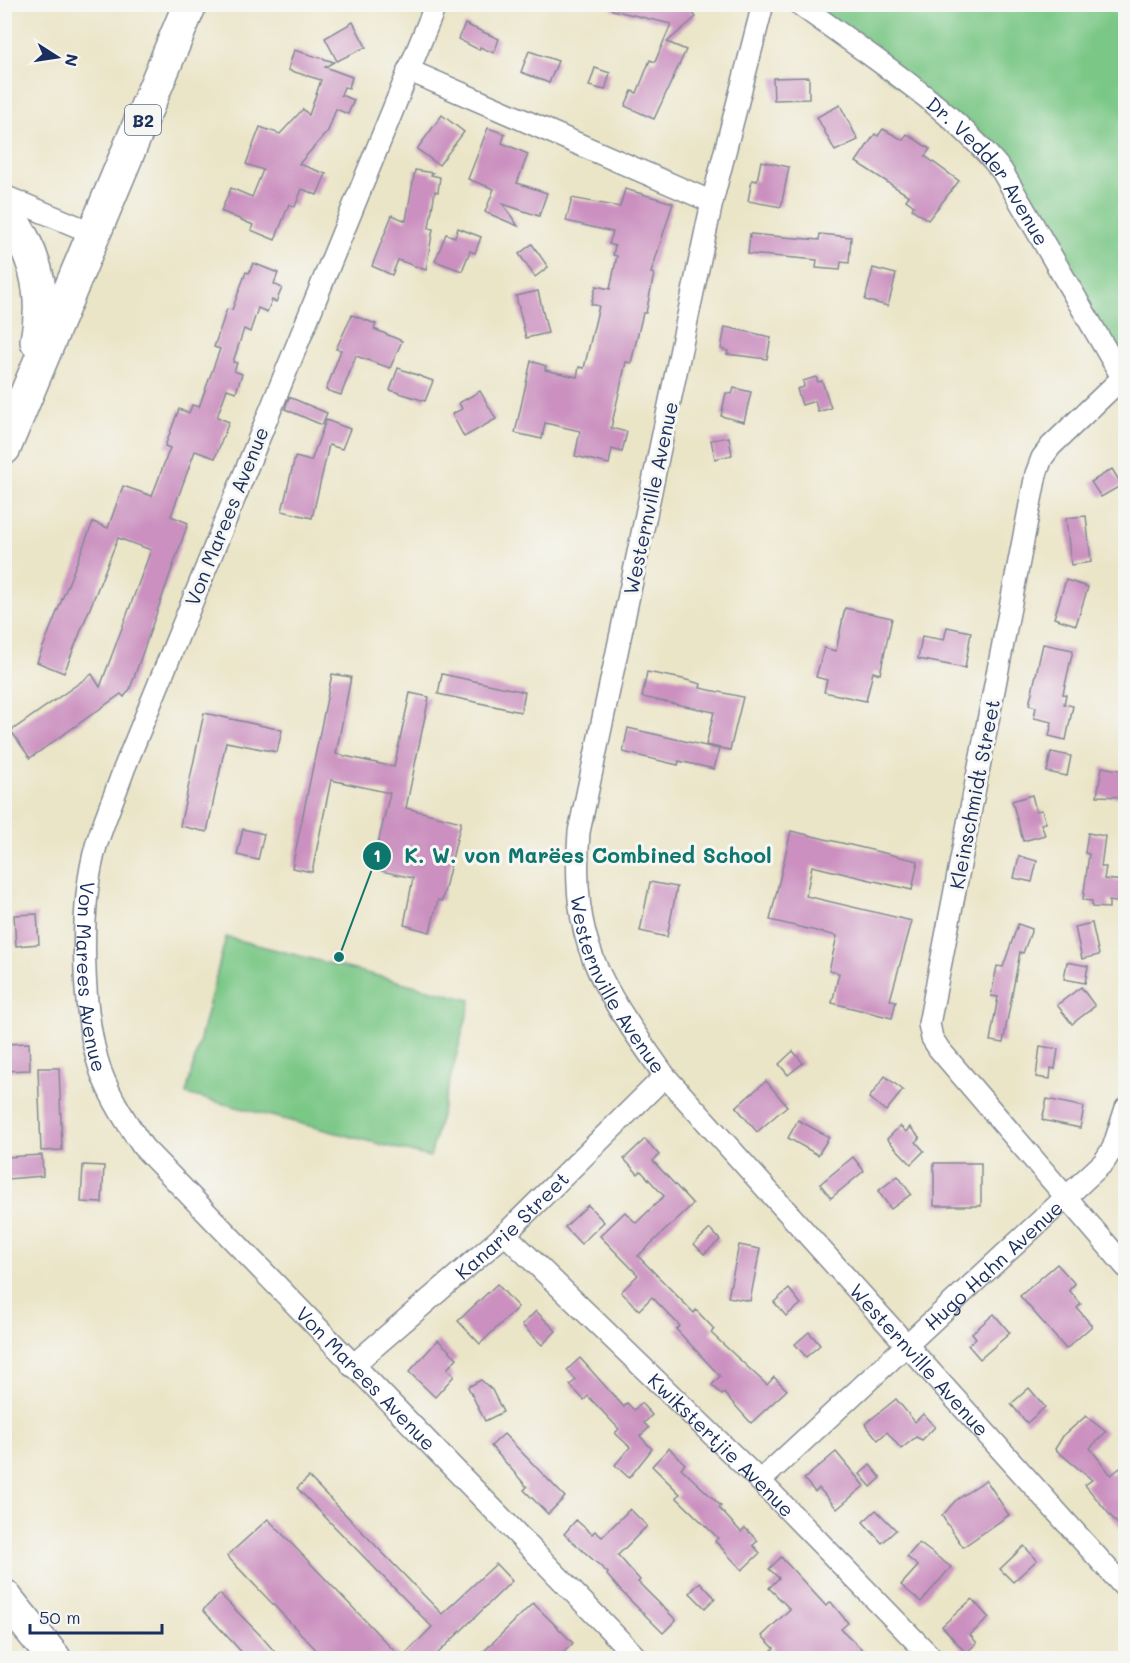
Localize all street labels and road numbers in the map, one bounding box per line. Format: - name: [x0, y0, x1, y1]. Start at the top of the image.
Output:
- street label: Dr. Vedder Avenue: [922, 90, 1055, 250]
- road number: B2: [125, 105, 161, 135]
- street label: Westernville Avenue: [617, 399, 683, 597]
- street label: Von Marees Avenue: [178, 423, 274, 609]
- street label: Kleinschmidt Street: [943, 697, 1005, 891]
- street label: Von Marees Avenue: [71, 880, 113, 1075]
- street label: Westernville Avenue: [566, 894, 672, 1078]
- street label: Kanarie Street: [449, 1165, 574, 1285]
- street label: Hugo Hahn Avenue: [918, 1194, 1068, 1335]
- street label: Westernville Avenue: [844, 1278, 995, 1441]
- street label: Von Marees Avenue: [291, 1300, 442, 1456]
- street label: Kwikstertjie Avenue: [643, 1367, 800, 1522]

